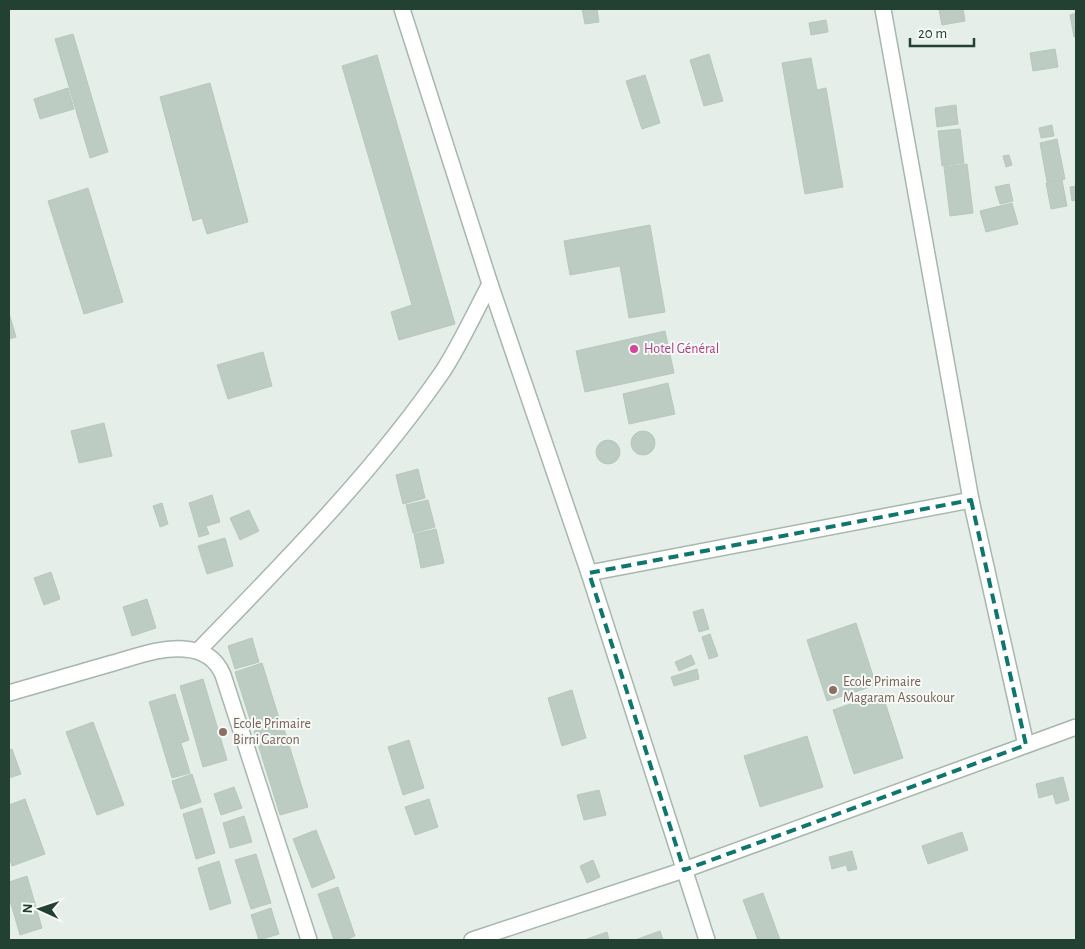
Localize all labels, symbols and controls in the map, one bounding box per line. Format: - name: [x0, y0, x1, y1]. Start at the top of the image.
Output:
- scale bar: [910, 15, 974, 47]
- text: 20 m: [918, 26, 947, 41]
- place label: Hotel Général: [644, 342, 719, 356]
- marker: Hotel Général: [628, 343, 640, 355]
- place label: Ecole Primaire Magaram Assoukour: [843, 675, 955, 705]
- marker: Ecole Primaire Magaram Assoukour: [827, 684, 839, 696]
- place label: Ecole Primaire Birni Garcon: [233, 717, 311, 747]
- marker: Ecole Primaire Birni Garcon: [217, 726, 229, 738]
- north arrow: [15, 884, 65, 934]
- text: N: [21, 903, 35, 914]

